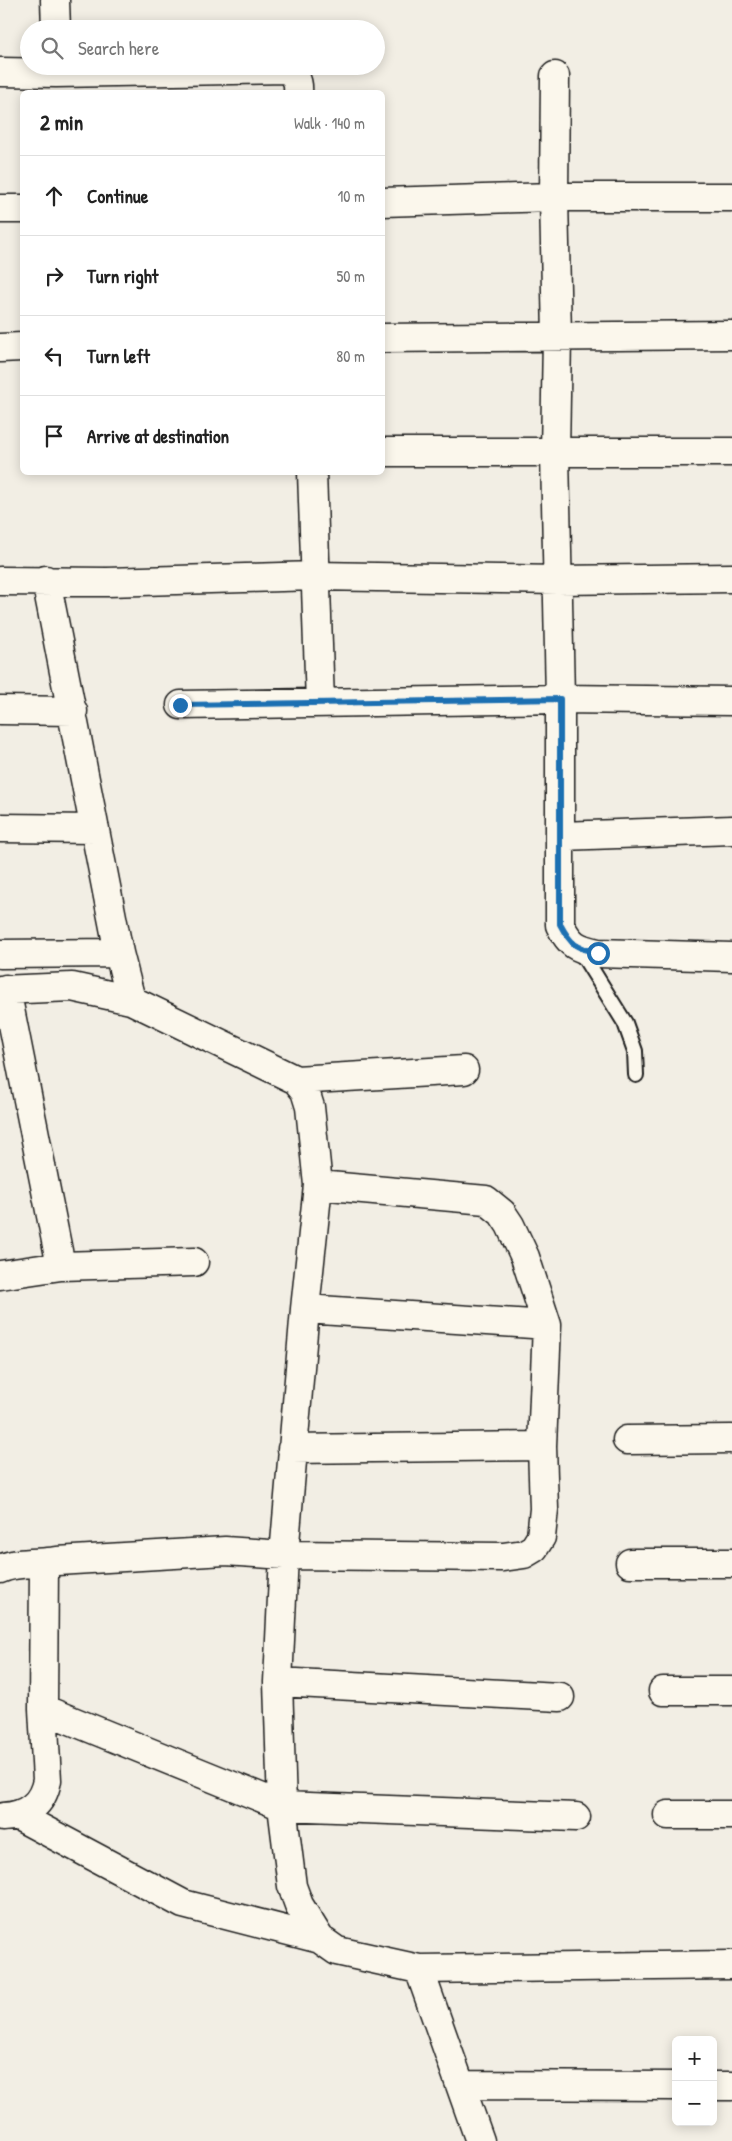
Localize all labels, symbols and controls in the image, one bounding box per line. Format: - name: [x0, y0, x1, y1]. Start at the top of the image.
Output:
- search box: [20, 20, 385, 75]
- icon: search: [38, 34, 66, 62]
- text: Search here: [78, 35, 159, 61]
- text: 2 min: [40, 108, 83, 137]
- text: Walk · 140 m: [294, 112, 365, 134]
- icon: ahead: [40, 182, 68, 210]
- text: Continue: [87, 183, 148, 209]
- text: 10 m: [337, 185, 365, 207]
- icon: right: [40, 262, 68, 290]
- text: Turn right: [87, 263, 158, 289]
- text: 50 m: [337, 265, 365, 287]
- icon: left: [40, 342, 68, 370]
- text: Turn left: [87, 343, 150, 369]
- text: 80 m: [336, 345, 365, 367]
- icon: arrive: [40, 422, 68, 450]
- text: Arrive at destination: [87, 423, 229, 449]
- route end: [169, 694, 192, 717]
- route start: [587, 942, 610, 965]
- map controls: [672, 2036, 717, 2126]
- button: +: [672, 2036, 717, 2081]
- button: −: [672, 2081, 717, 2126]

